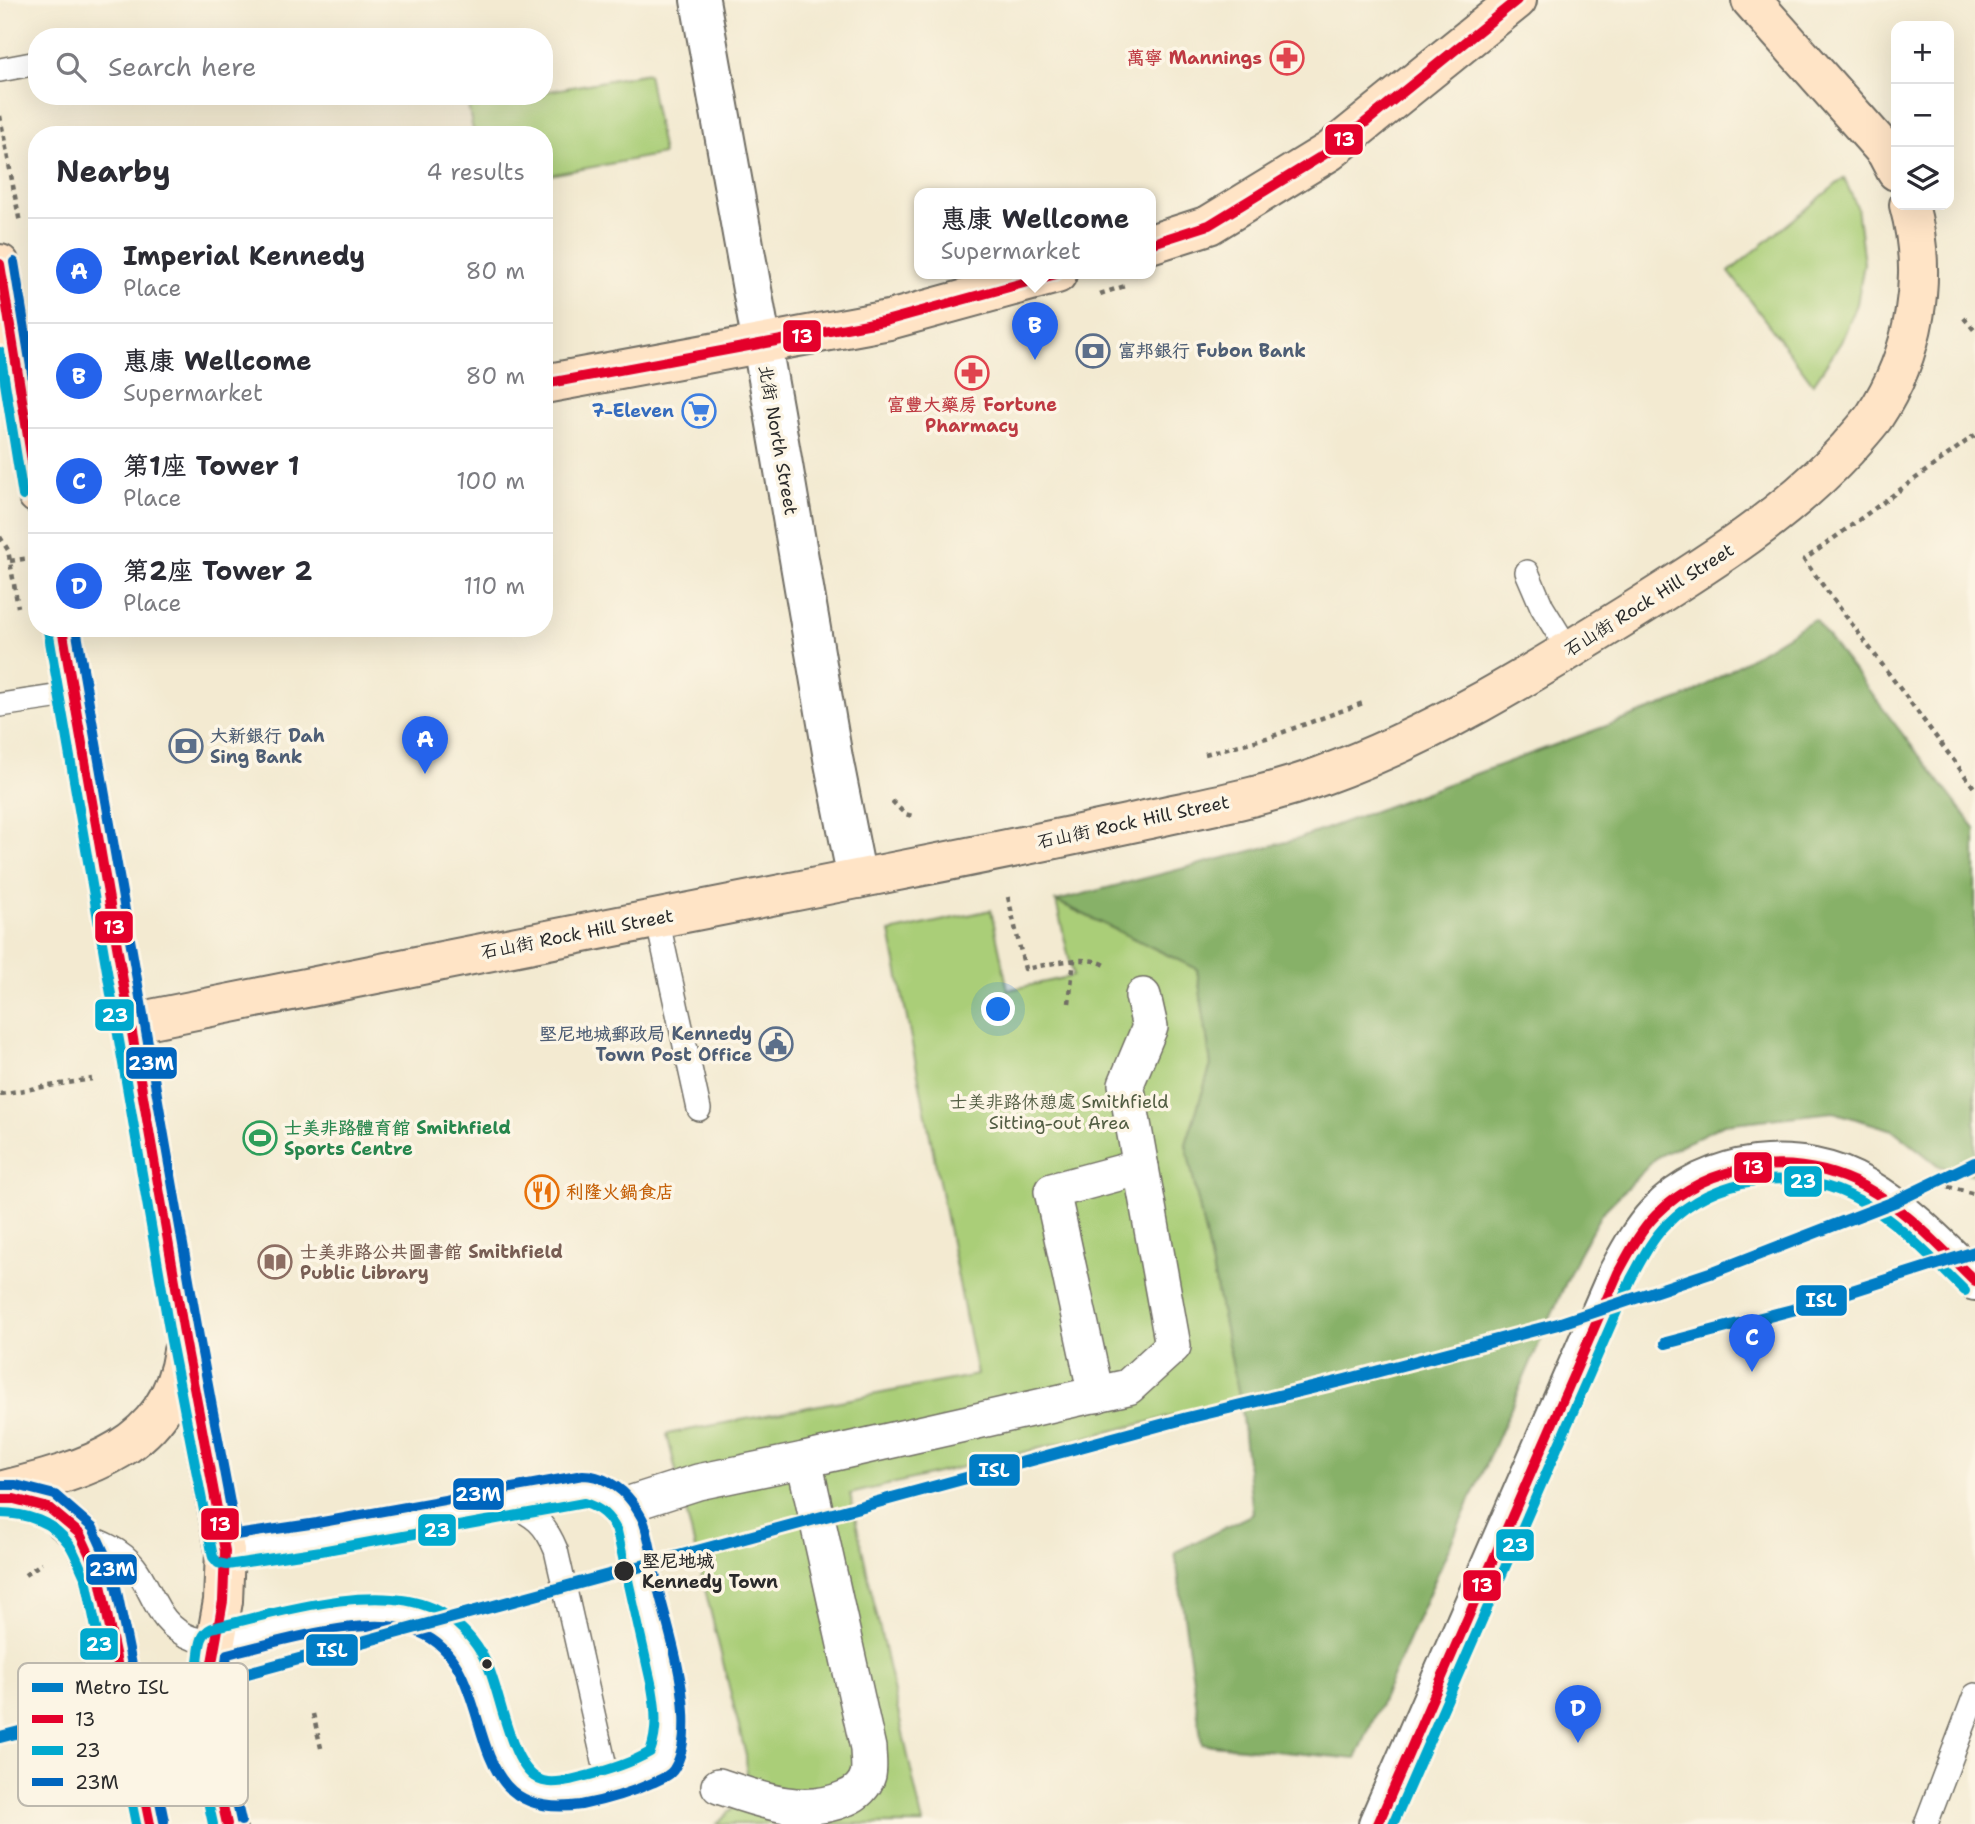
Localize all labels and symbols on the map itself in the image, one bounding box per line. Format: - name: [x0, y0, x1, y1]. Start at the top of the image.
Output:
- pharmacy icon: 萬寧 Mannings: [1268, 39, 1306, 77]
- place label: 萬寧 Mannings: [1126, 46, 1262, 70]
- line badge: 13: [1324, 123, 1364, 156]
- text: 13: [1333, 127, 1355, 152]
- pin: B: [1012, 302, 1058, 360]
- line badge: 13: [782, 319, 822, 353]
- text: 13: [791, 324, 813, 349]
- bank icon: 富邦銀行 Fubon Bank: [1074, 332, 1112, 370]
- place label: 富邦銀行 Fubon Bank: [1118, 339, 1306, 363]
- pharmacy icon: 富豐大藥房 Fortune Pharmacy: [953, 354, 991, 392]
- street label: 北街 North Street: [753, 363, 803, 517]
- supermarket icon: 7-Eleven: [680, 392, 718, 430]
- place label: 富豐大藥房 Fortune Pharmacy: [887, 393, 1057, 438]
- place label: 7-Eleven: [592, 399, 674, 423]
- street label: 石山街 Rock Hill Street: [1560, 538, 1739, 662]
- pin: A: [402, 716, 448, 774]
- place label: 大新銀行 Dah Sing Bank: [210, 724, 325, 769]
- bank icon: 大新銀行 Dah Sing Bank: [167, 727, 205, 765]
- street label: 石山街 Rock Hill Street: [1035, 790, 1231, 854]
- street label: 石山街 Rock Hill Street: [479, 904, 676, 964]
- line badge: 13: [94, 910, 134, 944]
- text: 13: [103, 915, 125, 940]
- your location: [981, 992, 1015, 1026]
- line badge: 23: [94, 998, 135, 1032]
- text: 23: [102, 1003, 128, 1028]
- place label: 堅尼地城郵政局 Kennedy Town Post Office: [539, 1022, 752, 1067]
- public building icon: 堅尼地城郵政局 Kennedy Town Post Office: [757, 1025, 795, 1063]
- line badge: 23M: [125, 1046, 178, 1080]
- text: 23M: [128, 1051, 174, 1076]
- park label: 士美非路休憩處 Smithfield Sitting-out Area: [949, 1090, 1169, 1135]
- place label: 士美非路體育館 Smithfield Sports Centre: [284, 1116, 511, 1161]
- sports icon: 士美非路體育館 Smithfield Sports Centre: [241, 1119, 279, 1157]
- line badge: 13: [1733, 1151, 1773, 1184]
- text: 13: [1742, 1155, 1764, 1180]
- line badge: 23: [1783, 1165, 1823, 1198]
- text: 23: [1790, 1169, 1816, 1194]
- restaurant icon: 利隆火鍋食店: [523, 1173, 561, 1211]
- place label: 利隆火鍋食店: [566, 1180, 674, 1204]
- place label: 士美非路公共圖書館 Smithfield Public Library: [300, 1240, 563, 1285]
- library icon: 士美非路公共圖書館 Smithfield Public Library: [256, 1243, 294, 1281]
- line badge: ISL: [1795, 1284, 1848, 1317]
- text: ISL: [1805, 1288, 1837, 1313]
- pin: C: [1729, 1314, 1775, 1372]
- line badge: ISL: [968, 1453, 1021, 1487]
- text: ISL: [978, 1458, 1010, 1483]
- line badge: 23M: [452, 1477, 505, 1511]
- text: 23M: [455, 1482, 501, 1507]
- line badge: 13: [200, 1507, 240, 1541]
- text: 13: [209, 1512, 231, 1537]
- line badge: 23: [417, 1513, 457, 1547]
- text: 23: [424, 1518, 450, 1543]
- line badge: 23: [1495, 1528, 1535, 1562]
- text: 23: [1502, 1533, 1528, 1558]
- place label: 堅尼地城 Kennedy Town: [642, 1549, 778, 1594]
- line badge: 23M: [85, 1553, 138, 1586]
- text: 23M: [89, 1557, 135, 1582]
- marker: 堅尼地城 Kennedy Town: [612, 1559, 636, 1583]
- line badge: 13: [1462, 1569, 1502, 1602]
- text: 13: [1471, 1573, 1493, 1598]
- line badge: 23: [79, 1627, 119, 1661]
- text: 23: [86, 1632, 112, 1657]
- line badge: ISL: [305, 1633, 359, 1667]
- text: ISL: [316, 1638, 348, 1663]
- unlabelled marker: [480, 1657, 494, 1671]
- legend: [18, 1663, 248, 1806]
- text: Metro ISL: [75, 1675, 169, 1700]
- pin: D: [1555, 1685, 1601, 1743]
- text: 13: [75, 1707, 95, 1732]
- text: 23: [75, 1738, 101, 1763]
- text: 23M: [75, 1770, 119, 1795]

